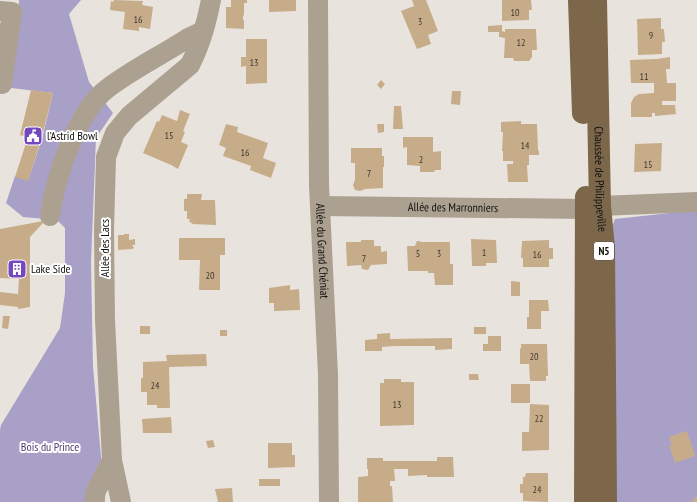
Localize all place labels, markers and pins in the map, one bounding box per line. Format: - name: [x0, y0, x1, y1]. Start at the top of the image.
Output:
- public building icon: l’Astrid Bowl: [22, 125, 44, 147]
- place label: l’Astrid Bowl: [47, 128, 98, 143]
- building icon: Lake Side: [6, 258, 28, 280]
- place label: Lake Side: [31, 261, 71, 276]

